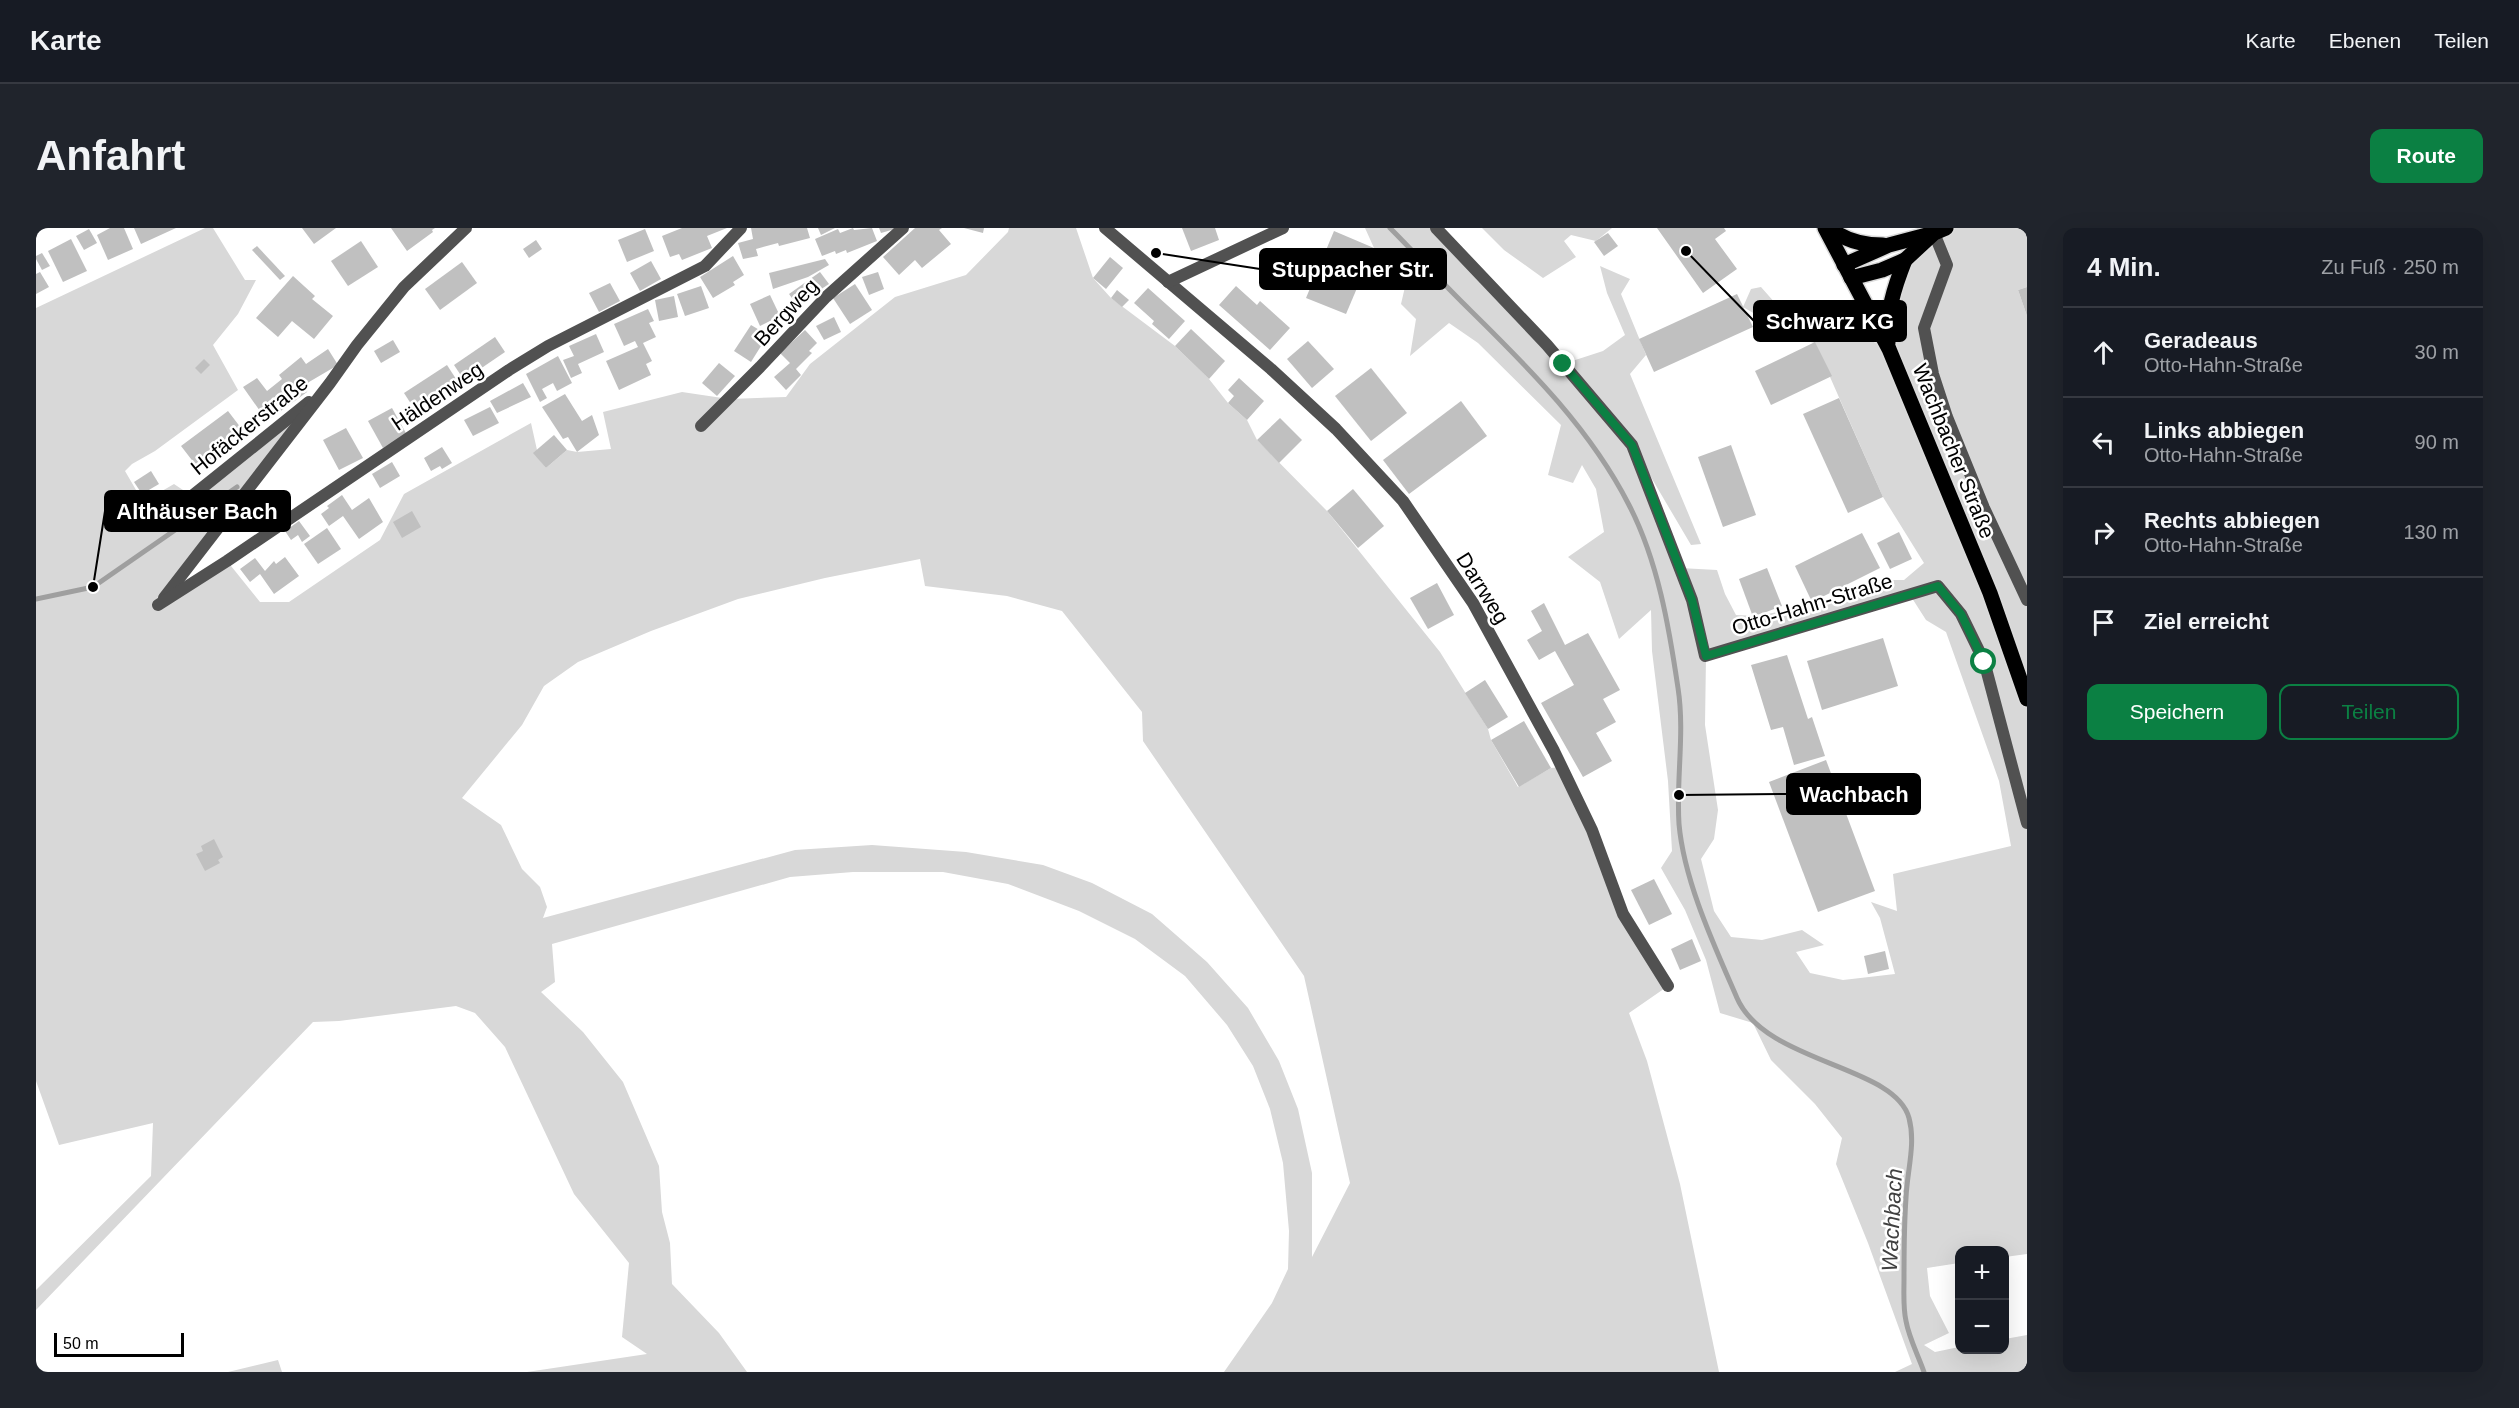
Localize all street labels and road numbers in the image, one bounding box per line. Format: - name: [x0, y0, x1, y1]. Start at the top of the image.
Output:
- street label: Bergweg: [749, 274, 823, 350]
- street label: Häldenweg: [387, 357, 487, 435]
- street label: Wachbacher Straße: [1909, 360, 1999, 542]
- street label: Hofäckerstraße: [186, 371, 312, 479]
- street label: Darrweg: [1452, 548, 1514, 628]
- street label: Otto-Hahn-Straße: [1729, 569, 1895, 639]

